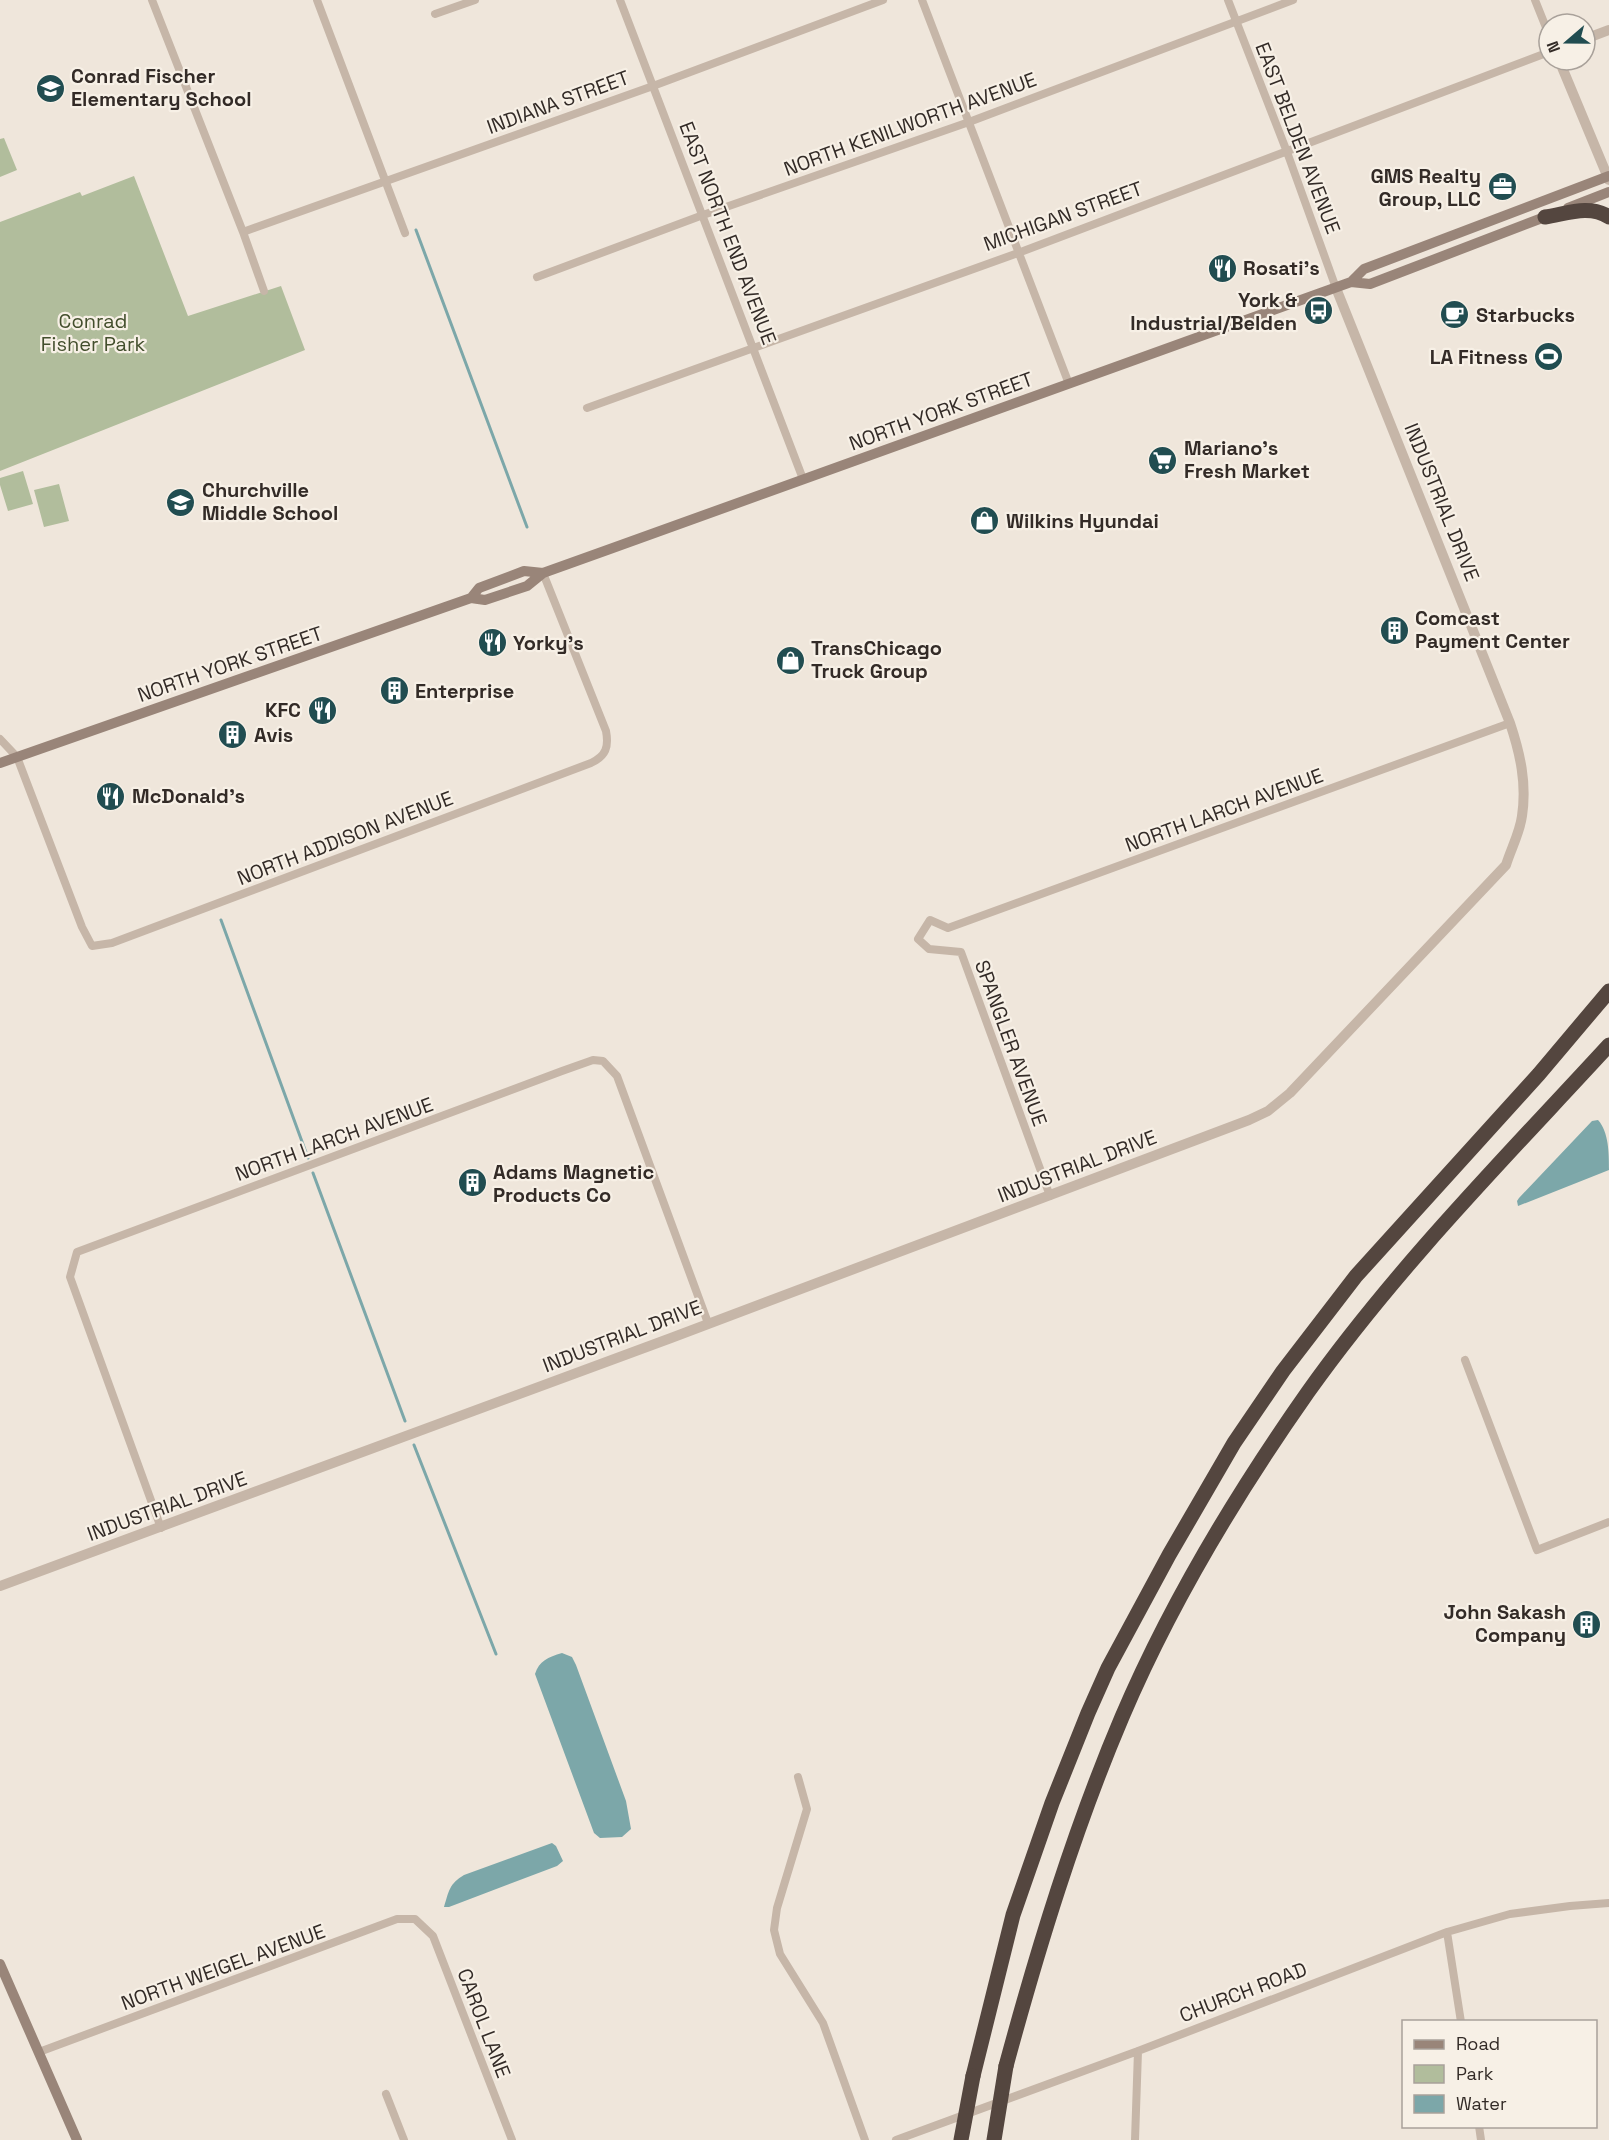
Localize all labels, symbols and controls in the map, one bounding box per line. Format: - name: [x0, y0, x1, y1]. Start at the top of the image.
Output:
- north arrow: [1537, 12, 1597, 72]
- text: N: [1542, 38, 1565, 56]
- street label: EAST BELDEN AVENUE: [1249, 39, 1347, 237]
- place label: Conrad Fischer Elementary School: [71, 63, 252, 112]
- street label: INDIANA STREET: [483, 64, 633, 140]
- street label: NORTH KENILWORTH AVENUE: [780, 66, 1040, 182]
- school or university icon: Conrad Fischer Elementary School: [34, 72, 66, 104]
- street label: EAST NORTH END AVENUE: [673, 118, 783, 348]
- place label: GMS Realty Group, LLC: [1370, 163, 1481, 212]
- office icon: GMS Realty Group, LLC: [1486, 171, 1518, 203]
- street label: MICHIGAN STREET: [980, 175, 1146, 257]
- restaurant icon: Rosati's: [1206, 252, 1238, 284]
- place label: Rosati's: [1243, 255, 1320, 281]
- place label: York & Industrial/Belden: [1130, 287, 1297, 336]
- bus stop icon: York & Industrial/Belden: [1302, 295, 1334, 327]
- cafe icon: Starbucks: [1439, 299, 1471, 331]
- place label: Starbucks: [1476, 302, 1575, 328]
- park label: Conrad Fisher Park: [41, 308, 146, 357]
- sports icon: LA Fitness: [1533, 341, 1565, 373]
- place label: LA Fitness: [1430, 344, 1528, 370]
- street label: NORTH YORK STREET: [845, 366, 1037, 456]
- street label: INDUSTRIAL DRIVE: [1398, 419, 1486, 585]
- place label: Mariano's Fresh Market: [1184, 435, 1310, 484]
- supermarket icon: Mariano's Fresh Market: [1147, 444, 1179, 476]
- place label: Churchville Middle School: [202, 477, 338, 526]
- school or university icon: Churchville Middle School: [165, 486, 197, 518]
- shop icon: Wilkins Hyundai: [969, 505, 1001, 537]
- place label: Wilkins Hyundai: [1006, 508, 1159, 534]
- place label: Comcast Payment Center: [1415, 605, 1570, 654]
- building icon: Comcast Payment Center: [1378, 614, 1410, 646]
- street label: NORTH YORK STREET: [134, 620, 326, 708]
- restaurant icon: Yorky's: [476, 627, 508, 659]
- place label: Yorky's: [513, 630, 584, 656]
- place label: TransChicago Truck Group: [811, 635, 942, 684]
- shop icon: TransChicago Truck Group: [774, 644, 806, 676]
- building icon: Enterprise: [378, 675, 410, 707]
- place label: Enterprise: [415, 678, 514, 704]
- restaurant icon: KFC: [306, 694, 338, 726]
- place label: KFC: [265, 697, 301, 723]
- building icon: Avis: [217, 719, 249, 751]
- place label: Avis: [254, 722, 293, 748]
- street label: NORTH LARCH AVENUE: [1121, 762, 1327, 858]
- restaurant icon: McDonald's: [95, 780, 127, 812]
- place label: McDonald's: [132, 783, 245, 809]
- street label: NORTH ADDISON AVENUE: [233, 785, 457, 891]
- street label: SPANGLER AVENUE: [969, 956, 1053, 1130]
- street label: NORTH LARCH AVENUE: [231, 1091, 437, 1187]
- street label: INDUSTRIAL DRIVE: [994, 1124, 1160, 1208]
- place label: Adams Magnetic Products Co: [493, 1159, 654, 1208]
- building icon: Adams Magnetic Products Co: [456, 1167, 488, 1199]
- street label: INDUSTRIAL DRIVE: [539, 1294, 705, 1378]
- street label: INDUSTRIAL DRIVE: [84, 1465, 250, 1547]
- place label: John Sakash Company: [1444, 1599, 1566, 1648]
- building icon: John Sakash Company: [1571, 1608, 1603, 1640]
- street label: NORTH WEIGEL AVENUE: [117, 1918, 329, 2016]
- street label: CHURCH ROAD: [1175, 1956, 1311, 2028]
- street label: CAROL LANE: [451, 1965, 517, 2081]
- legend: [1402, 2020, 1597, 2128]
- text: Road: [1456, 2032, 1500, 2055]
- text: Park: [1456, 2062, 1494, 2085]
- text: Water: [1456, 2092, 1507, 2115]

